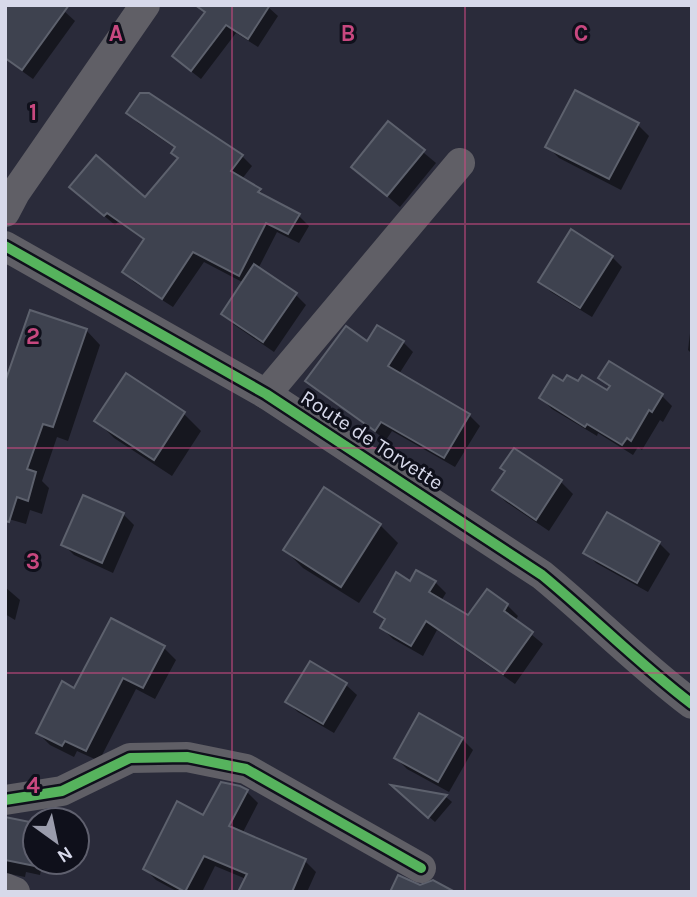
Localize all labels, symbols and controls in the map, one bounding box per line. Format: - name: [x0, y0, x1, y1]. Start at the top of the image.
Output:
- text: A: [109, 20, 123, 47]
- text: B: [341, 20, 355, 47]
- text: C: [574, 20, 588, 47]
- text: 1: [29, 99, 37, 126]
- text: 2: [26, 323, 40, 350]
- street label: Route de Torvette: [296, 385, 448, 495]
- text: 3: [26, 548, 40, 575]
- text: 4: [26, 772, 40, 799]
- north arrow: [21, 806, 91, 876]
- text: N: [53, 841, 76, 867]

